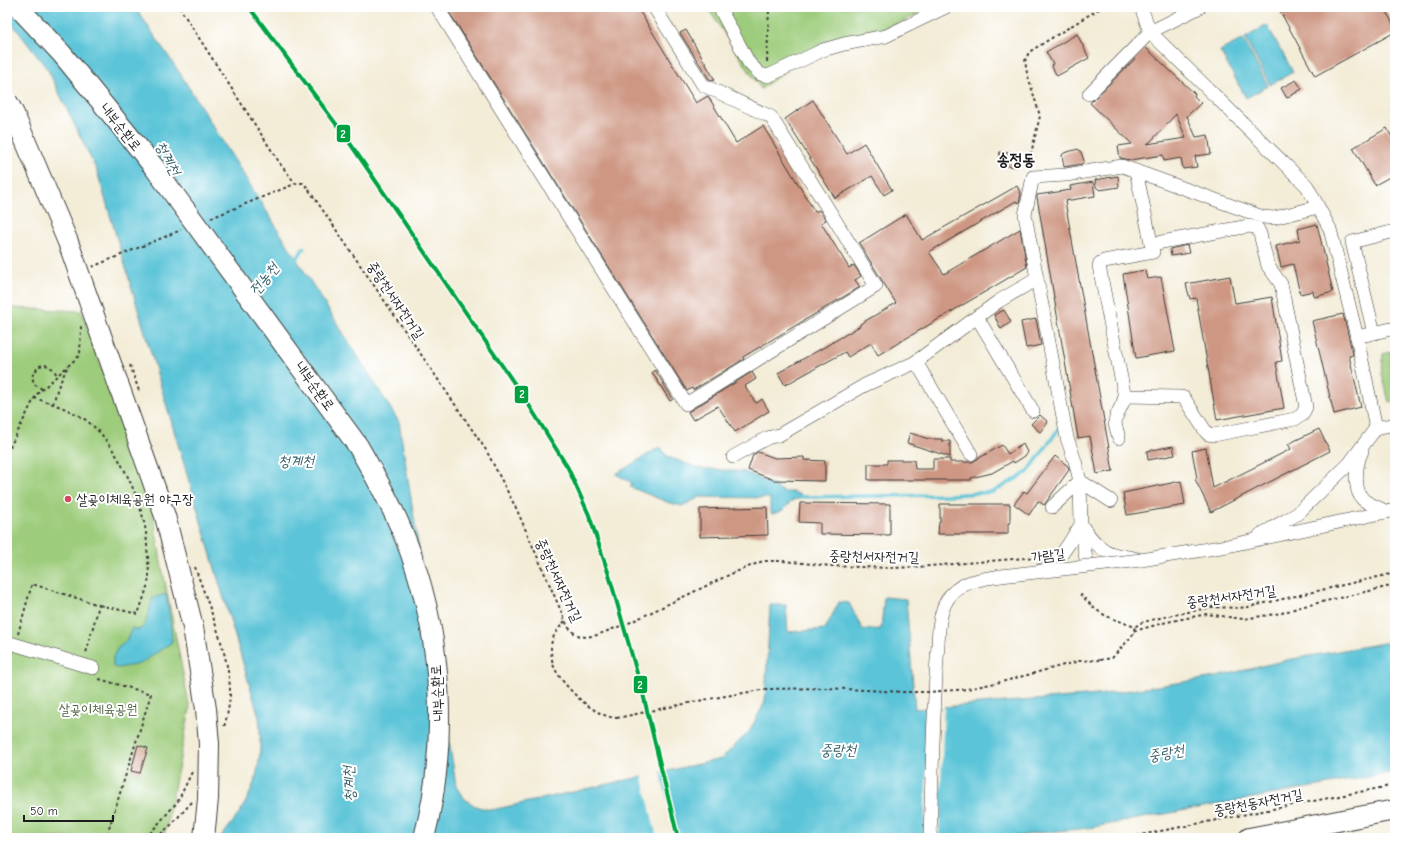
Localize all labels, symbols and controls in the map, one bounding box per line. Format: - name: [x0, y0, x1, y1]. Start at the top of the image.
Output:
- street label: 내부순환로: [96, 100, 145, 155]
- line badge: 2: [336, 124, 351, 143]
- text: 2: [340, 128, 346, 141]
- water label: 청계천: [152, 138, 185, 180]
- district label: 송정동: [997, 151, 1035, 169]
- water label: 전농천: [246, 258, 284, 299]
- street label: 중랑천서자전거길: [363, 258, 428, 343]
- street label: 내부순환로: [291, 359, 338, 414]
- line badge: 2: [514, 385, 529, 404]
- text: 2: [519, 388, 525, 401]
- water label: 청계천: [278, 452, 316, 470]
- place label: 살곶이체육공원 야구장: [76, 491, 194, 508]
- marker: 살곶이체육공원 야구장: [63, 494, 73, 504]
- street label: 중랑천서자전거길: [532, 536, 586, 625]
- street label: 가람길: [1030, 545, 1067, 566]
- street label: 중랑천서자전거길: [829, 547, 920, 566]
- street label: 중랑천서자전거길: [1185, 582, 1278, 611]
- street label: 내부순환로: [428, 664, 447, 722]
- line badge: 2: [633, 675, 648, 694]
- text: 2: [637, 679, 643, 692]
- park label: 살곶이체육공원: [59, 701, 137, 718]
- water label: 중랑천: [820, 741, 858, 759]
- water label: 중랑천: [1147, 741, 1187, 765]
- water label: 청계천: [339, 764, 359, 803]
- street label: 중랑천동자전거길: [1212, 785, 1305, 819]
- scale bar: [24, 797, 113, 823]
- text: 50 m: [30, 804, 58, 818]

